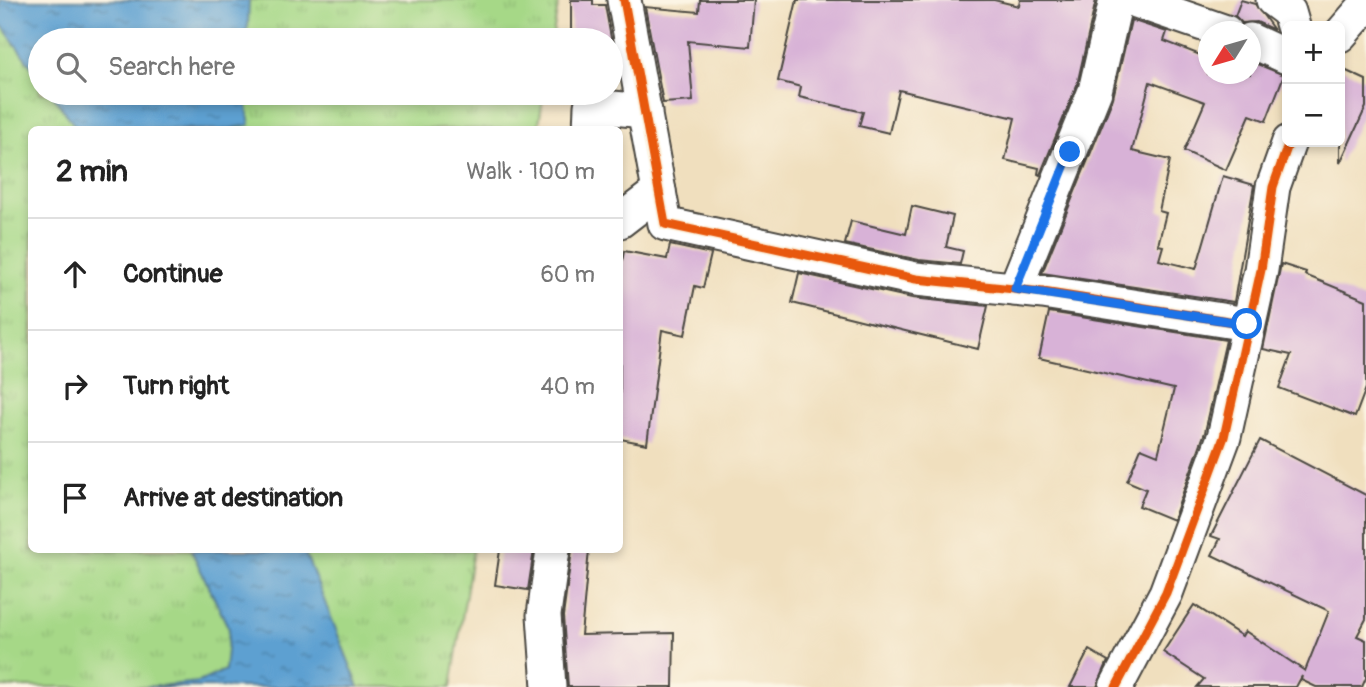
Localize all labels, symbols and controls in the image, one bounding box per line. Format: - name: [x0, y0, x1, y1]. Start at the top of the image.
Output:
- north arrow: [1198, 21, 1261, 84]
- map controls: [1282, 21, 1345, 147]
- button: +: [1282, 21, 1345, 84]
- search box: [28, 28, 623, 105]
- icon: search: [52, 48, 90, 86]
- text: Search here: [108, 51, 235, 83]
- button: −: [1282, 84, 1345, 147]
- route end: [1054, 136, 1085, 167]
- text: 2 min: [56, 153, 128, 190]
- text: Walk · 100 m: [466, 157, 595, 186]
- icon: ahead: [56, 255, 94, 293]
- text: Continue: [123, 258, 223, 290]
- text: 60 m: [540, 260, 595, 289]
- route start: [1231, 308, 1262, 339]
- icon: right: [56, 367, 94, 405]
- text: Turn right: [123, 370, 229, 402]
- text: 40 m: [541, 372, 595, 401]
- icon: arrive: [56, 479, 94, 517]
- text: Arrive at destination: [123, 482, 343, 514]

